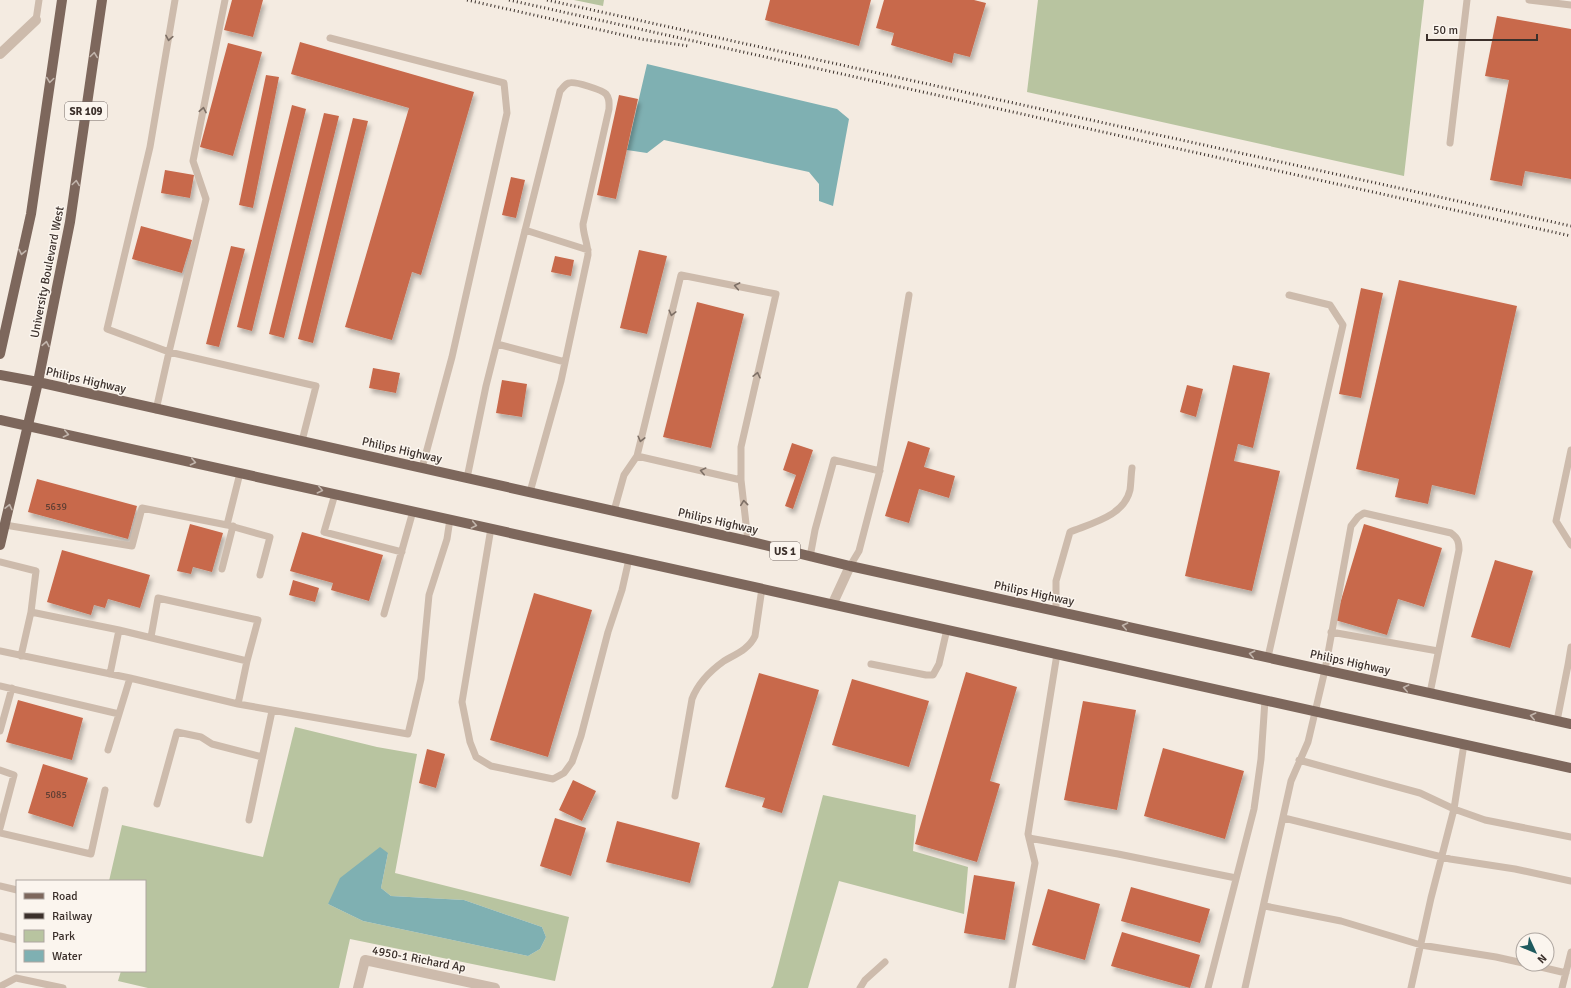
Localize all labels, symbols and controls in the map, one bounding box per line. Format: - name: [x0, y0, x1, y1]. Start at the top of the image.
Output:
- scale bar: [1427, 16, 1537, 42]
- text: 50 m: [1433, 23, 1458, 38]
- one-way arrow: [165, 35, 173, 42]
- one-way arrow: [89, 52, 98, 58]
- one-way arrow: [46, 77, 55, 83]
- road number: SR 109: [65, 102, 107, 120]
- one-way arrow: [199, 107, 207, 113]
- one-way arrow: [71, 180, 80, 186]
- street label: University Boulevard West: [27, 205, 68, 339]
- one-way arrow: [19, 249, 27, 255]
- one-way arrow: [734, 282, 741, 291]
- one-way arrow: [669, 309, 677, 316]
- one-way arrow: [41, 341, 50, 347]
- street label: Philips Highway: [44, 364, 128, 397]
- one-way arrow: [753, 371, 761, 378]
- one-way arrow: [63, 430, 70, 438]
- street label: Philips Highway: [360, 434, 444, 467]
- one-way arrow: [638, 436, 646, 442]
- one-way arrow: [190, 458, 196, 466]
- one-way arrow: [700, 467, 707, 476]
- one-way arrow: [317, 486, 323, 494]
- one-way arrow: [739, 500, 748, 506]
- house number: 5639: [45, 501, 67, 513]
- one-way arrow: [4, 504, 13, 511]
- street label: Philips Highway: [676, 505, 760, 538]
- one-way arrow: [471, 520, 478, 528]
- road number: US 1: [770, 542, 800, 560]
- street label: Philips Highway: [992, 578, 1076, 609]
- one-way arrow: [1121, 623, 1128, 631]
- street label: Philips Highway: [1308, 647, 1392, 678]
- one-way arrow: [1248, 650, 1255, 658]
- one-way arrow: [1403, 684, 1409, 692]
- one-way arrow: [1530, 712, 1536, 720]
- house number: 5085: [45, 789, 67, 801]
- legend: [16, 880, 146, 972]
- text: Road: [52, 889, 78, 904]
- text: Railway: [52, 909, 92, 924]
- text: Park: [52, 929, 75, 944]
- north arrow: [1515, 932, 1555, 972]
- street label: 4950-1 Richard Ap: [371, 943, 467, 976]
- text: Water: [52, 949, 83, 964]
- text: N: [1534, 951, 1549, 966]

